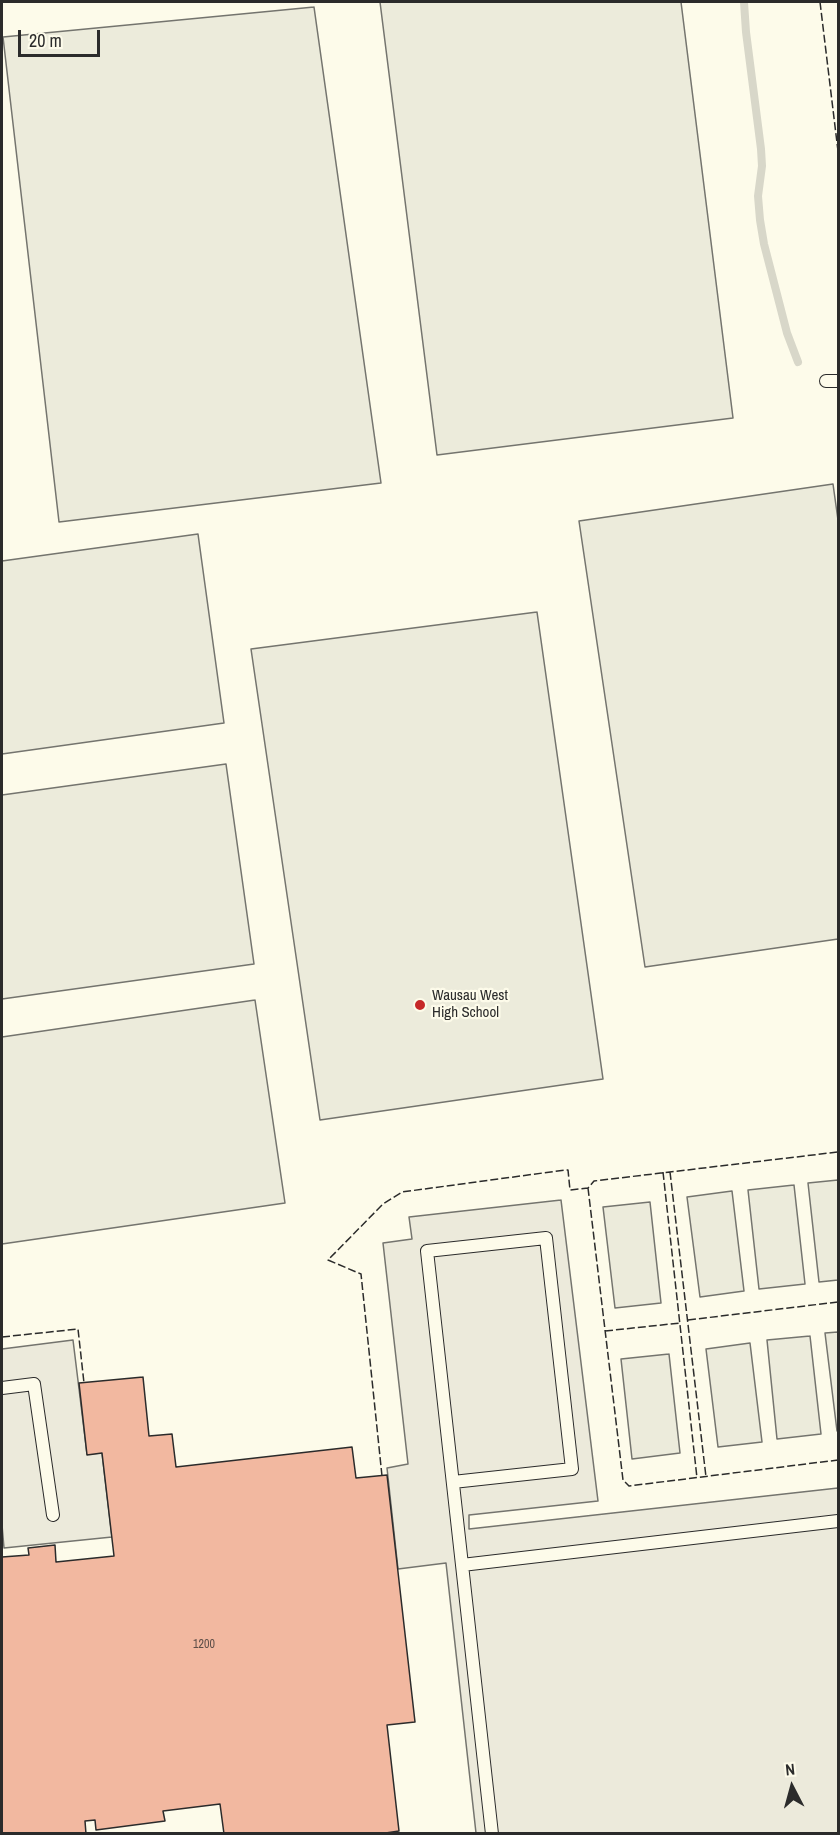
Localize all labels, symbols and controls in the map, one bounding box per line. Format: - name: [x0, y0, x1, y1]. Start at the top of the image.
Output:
- scale bar: [21, 18, 104, 56]
- text: 20 m: [29, 28, 62, 53]
- place label: Wausau West High School: [432, 987, 508, 1022]
- marker: Wausau West High School: [413, 998, 427, 1012]
- house number: 1200: [193, 1638, 215, 1652]
- north arrow: [762, 1757, 822, 1817]
- text: N: [784, 1758, 796, 1781]

